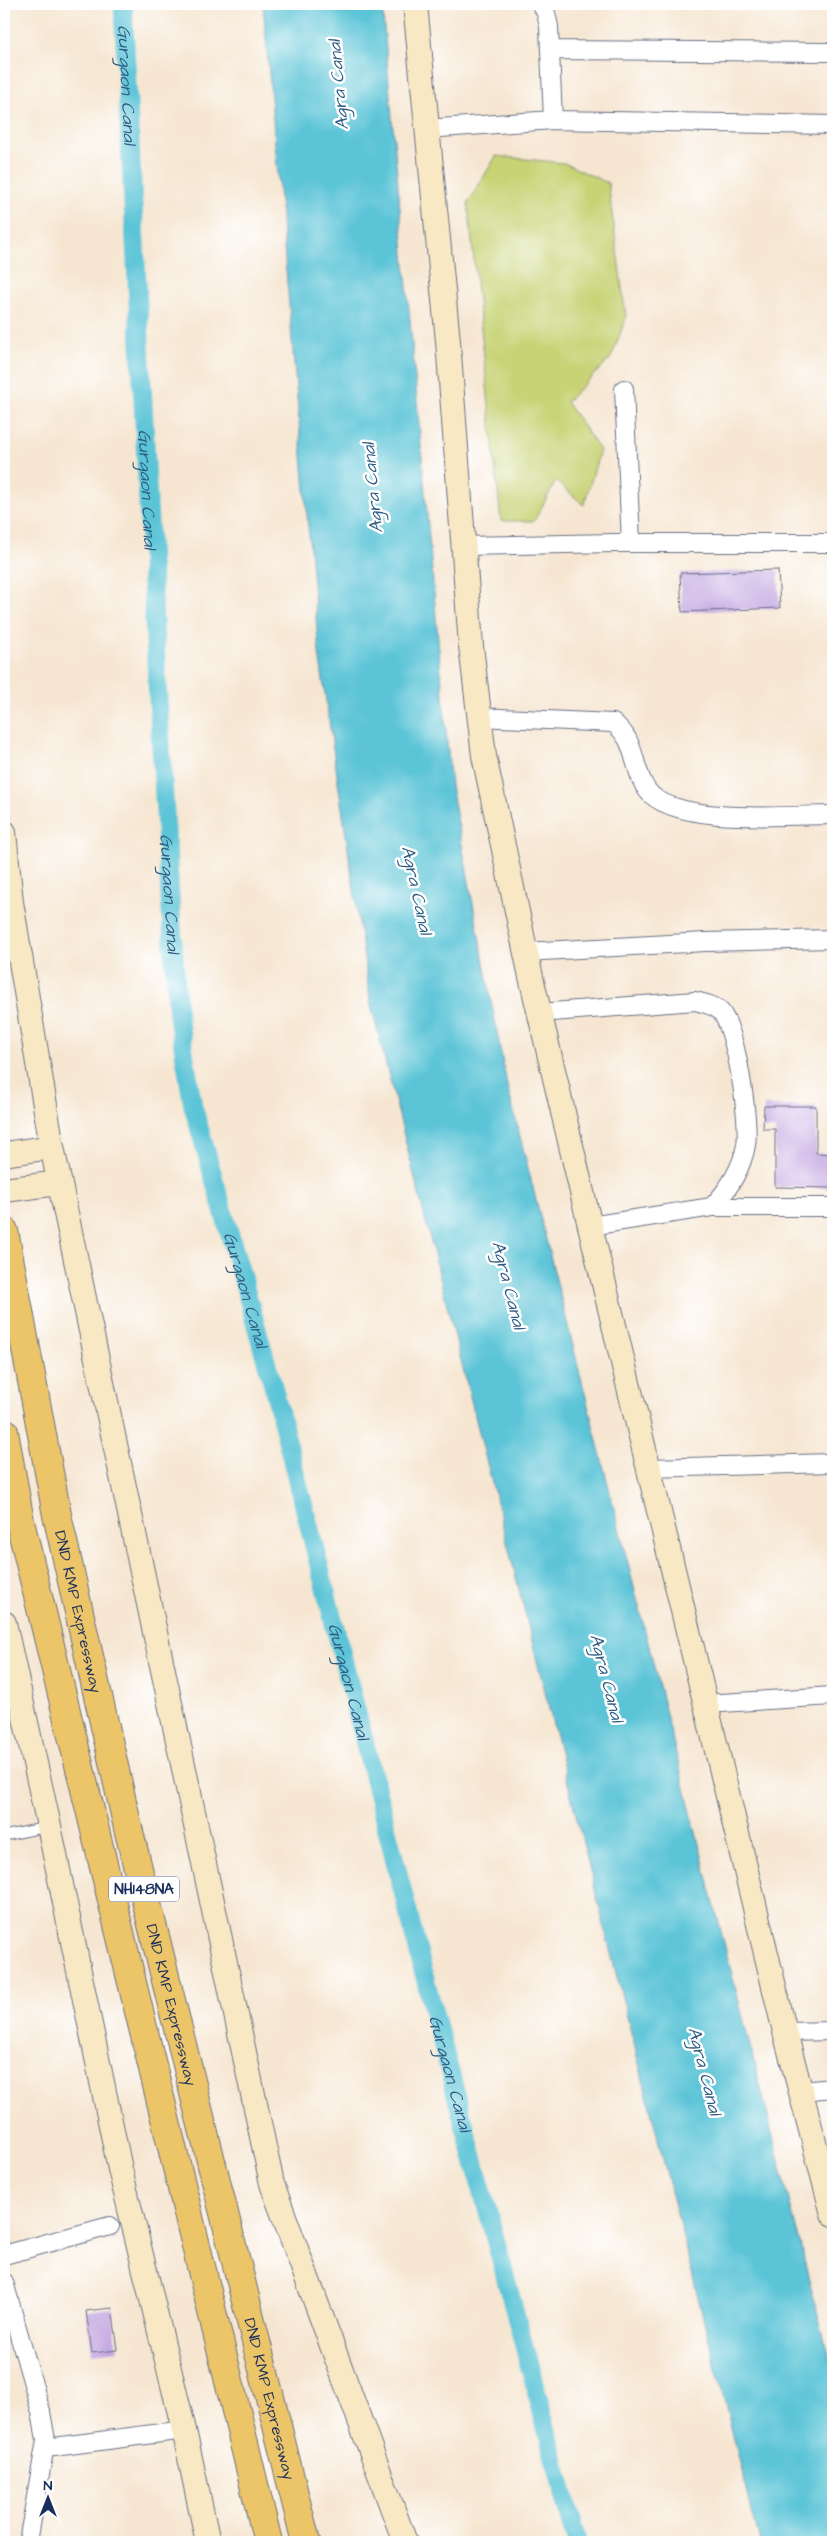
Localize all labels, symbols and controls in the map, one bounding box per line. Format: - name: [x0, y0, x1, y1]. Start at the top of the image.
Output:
- water label: Gurgaon Canal: [111, 25, 142, 147]
- water label: Agra Canal: [322, 37, 356, 131]
- water label: Gurgaon Canal: [131, 429, 162, 552]
- water label: Agra Canal: [356, 440, 390, 534]
- water label: Gurgaon Canal: [153, 834, 186, 956]
- water label: Agra Canal: [394, 843, 439, 939]
- water label: Gurgaon Canal: [217, 1229, 274, 1353]
- water label: Agra Canal: [485, 1238, 532, 1334]
- street label: DND KMP Expressway: [49, 1528, 107, 1696]
- water label: Gurgaon Canal: [321, 1621, 376, 1745]
- water label: Agra Canal: [583, 1631, 630, 1727]
- road number: NH148NA: [109, 1876, 179, 1902]
- street label: DND KMP Expressway: [140, 1922, 202, 2089]
- water label: Gurgaon Canal: [422, 2013, 478, 2137]
- water label: Agra Canal: [681, 2024, 728, 2120]
- street label: DND KMP Expressway: [239, 2316, 300, 2483]
- north arrow: [22, 2474, 72, 2524]
- text: N: [44, 2476, 53, 2496]

